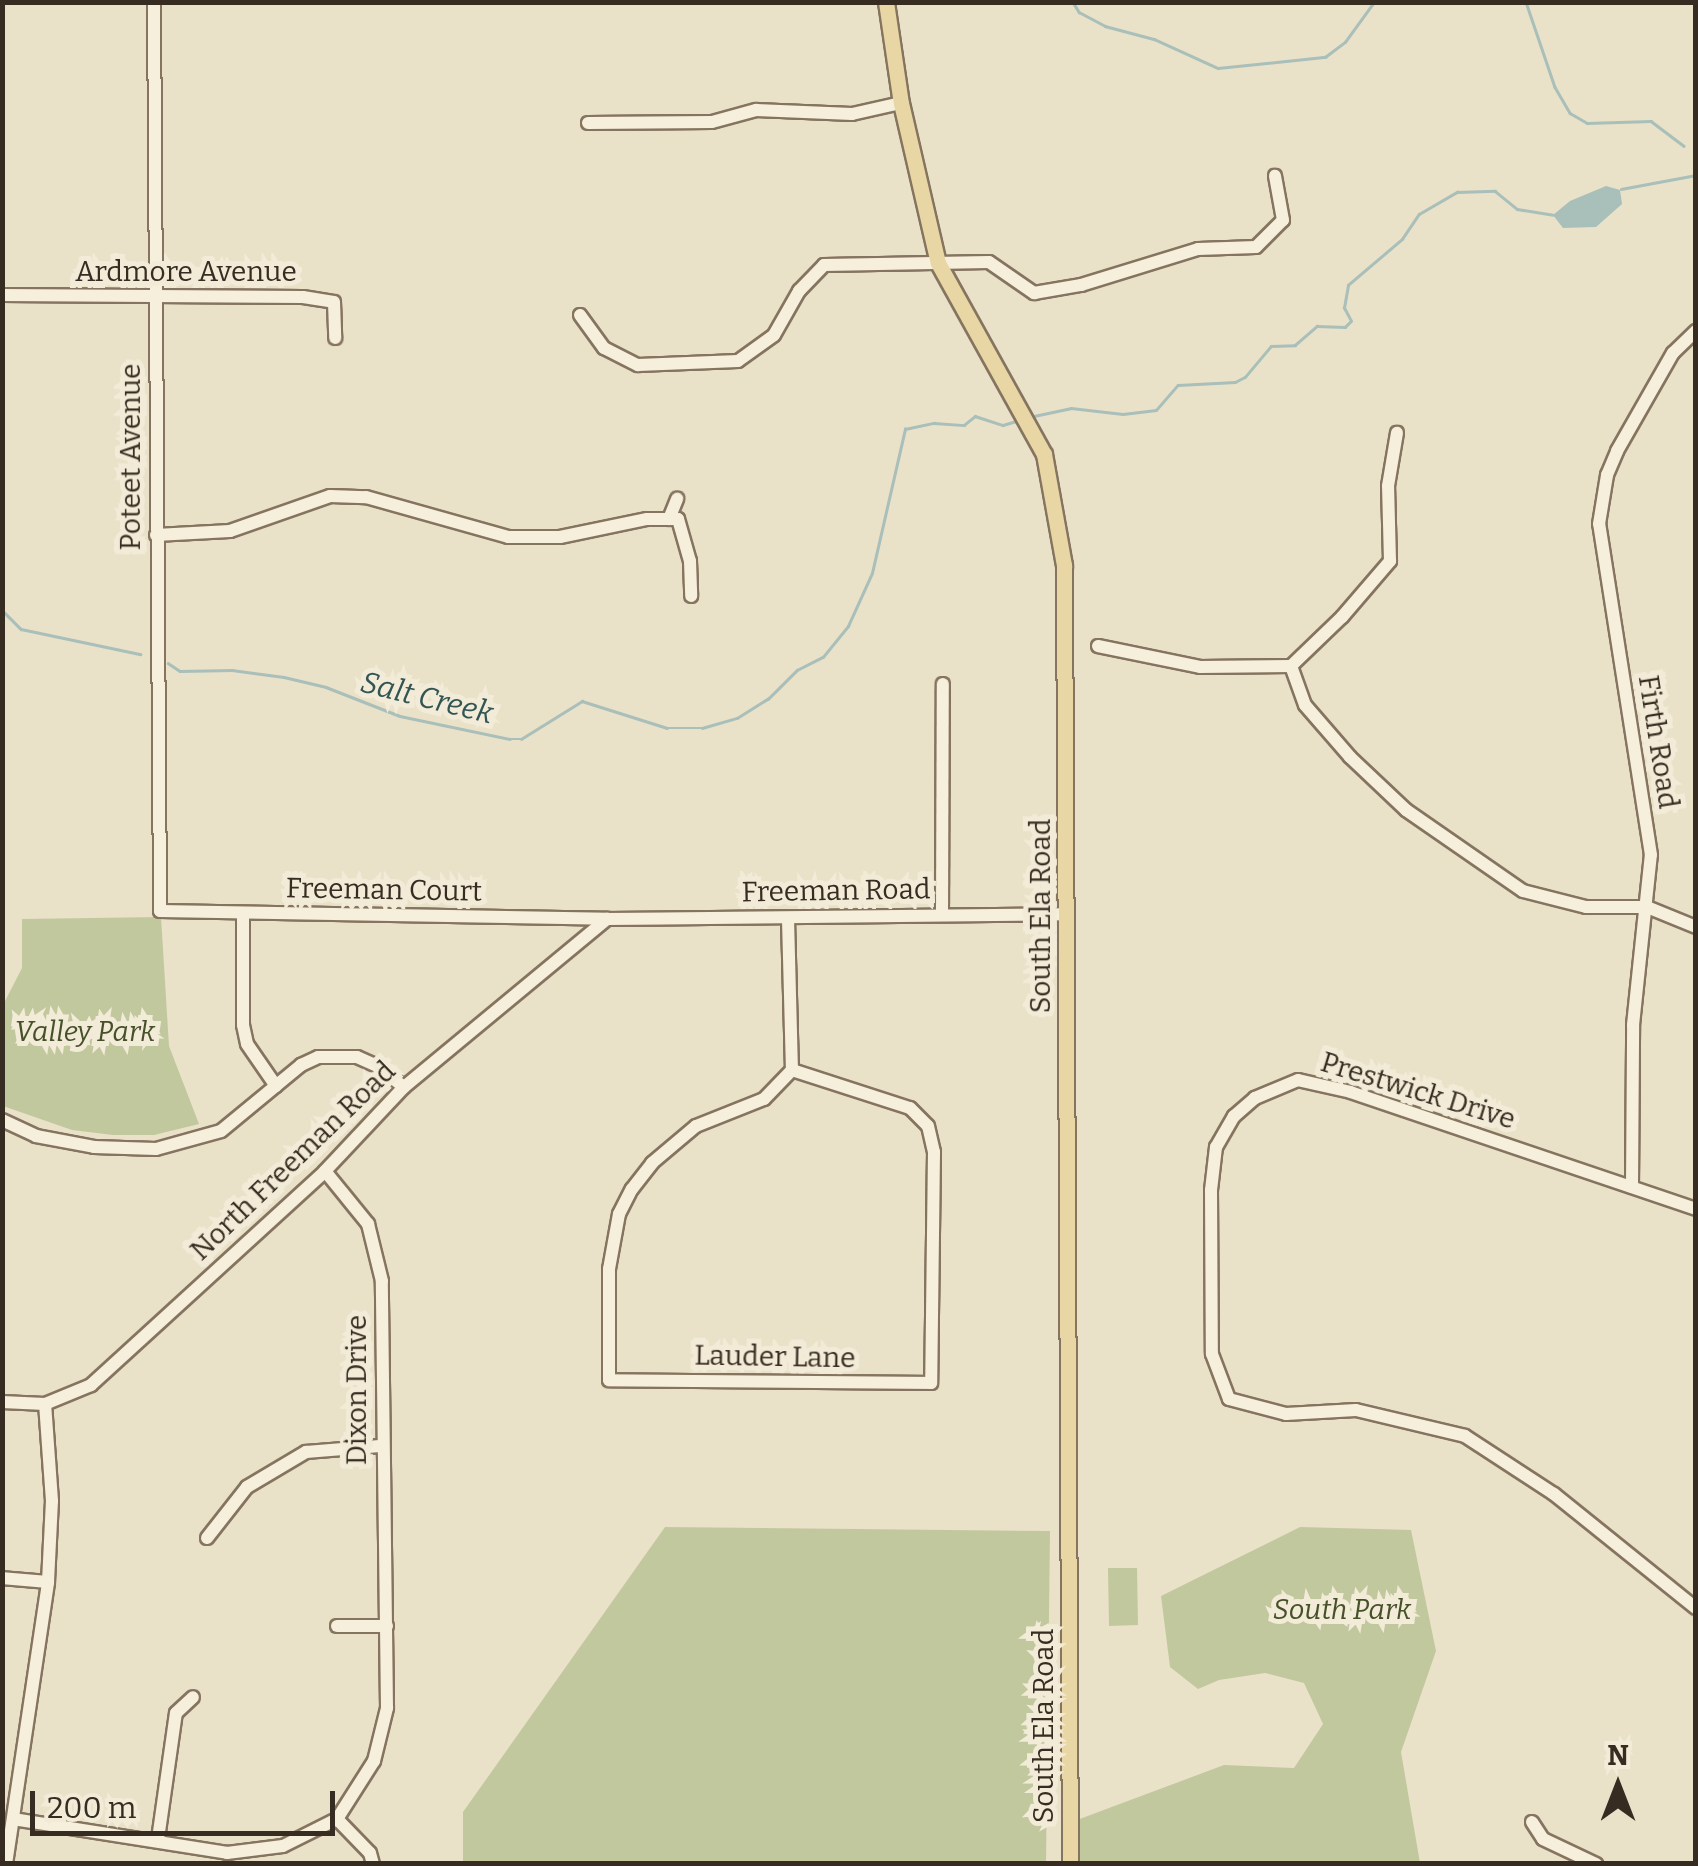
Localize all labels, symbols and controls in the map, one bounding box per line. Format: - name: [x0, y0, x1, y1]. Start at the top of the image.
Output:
- street label: Ardmore Avenue: [75, 255, 297, 289]
- street label: Poteet Avenue: [114, 364, 148, 550]
- water label: Salt Creek: [357, 664, 497, 732]
- street label: Firth Road: [1631, 673, 1685, 811]
- street label: South Ela Road: [1024, 819, 1058, 1013]
- street label: Freeman Court: [286, 871, 482, 909]
- street label: Freeman Road: [741, 873, 931, 909]
- park label: Valley Park: [15, 1015, 155, 1049]
- street label: Prestwick Drive: [1317, 1045, 1519, 1137]
- street label: North Freeman Road: [184, 1054, 402, 1268]
- street label: Dixon Drive: [340, 1315, 374, 1465]
- street label: Lauder Lane: [694, 1339, 856, 1375]
- park label: South Park: [1273, 1593, 1411, 1627]
- street label: South Ela Road: [1027, 1629, 1061, 1823]
- north arrow: [1568, 1736, 1668, 1836]
- text: N: [1607, 1739, 1629, 1772]
- scale bar: [35, 1771, 340, 1833]
- text: 200 m: [47, 1790, 136, 1826]

